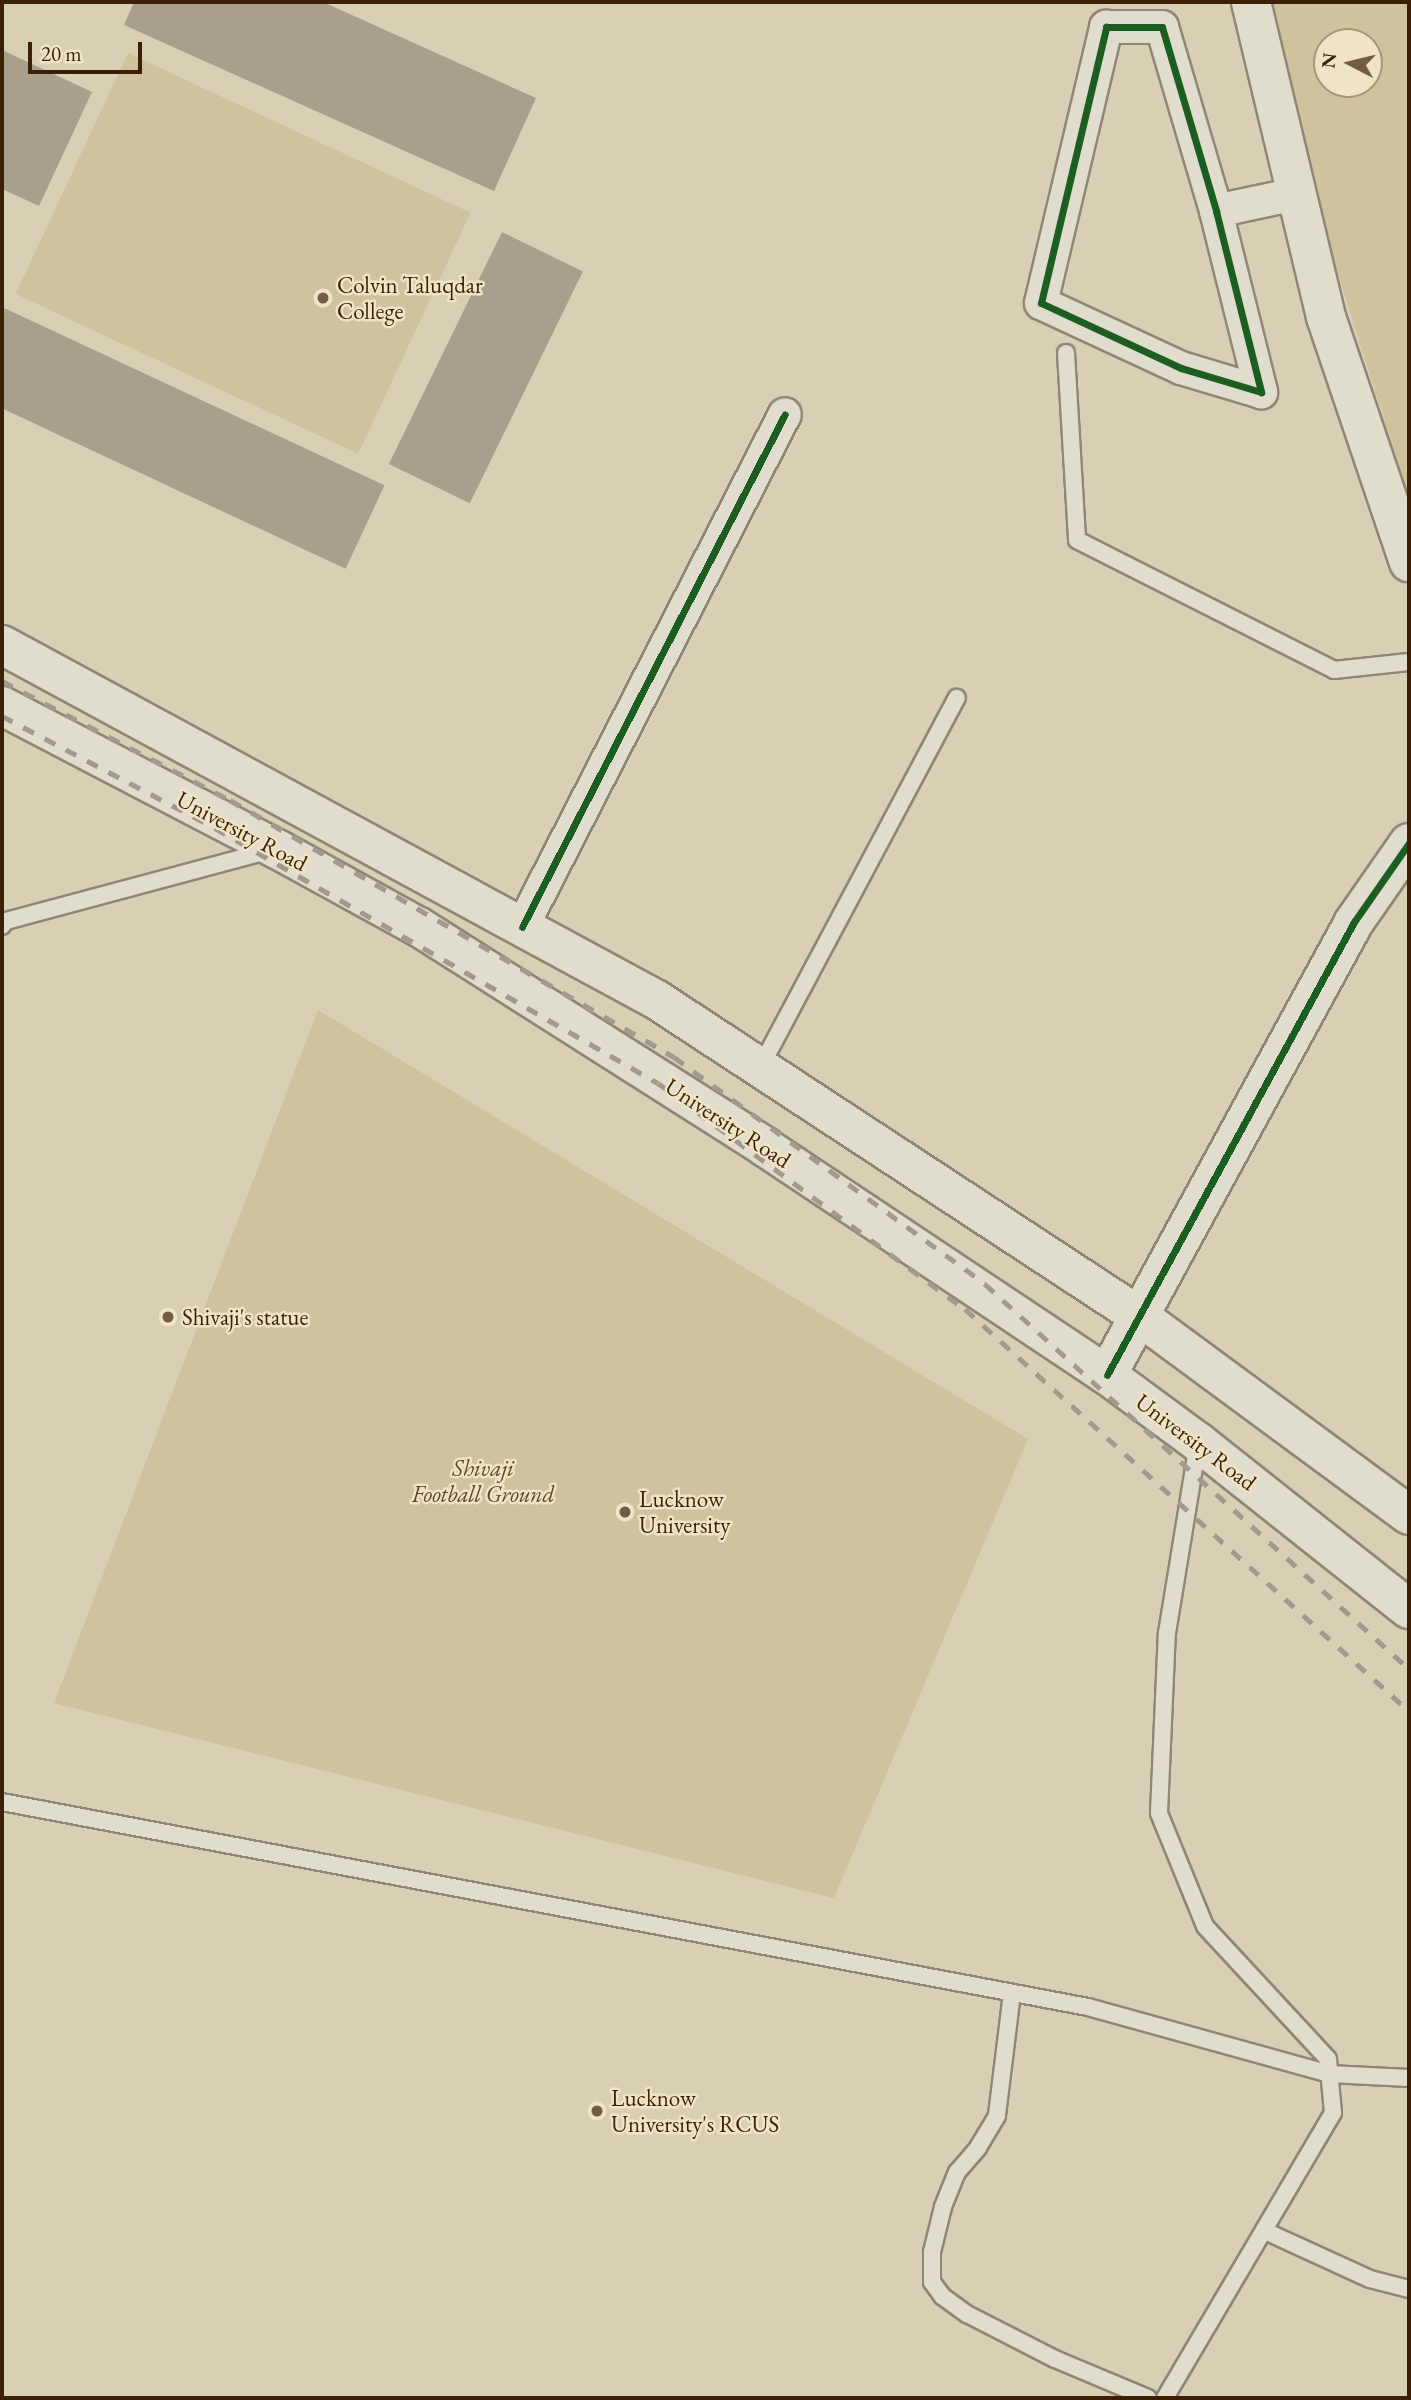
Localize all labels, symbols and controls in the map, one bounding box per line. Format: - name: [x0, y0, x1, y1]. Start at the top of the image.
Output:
- scale bar: [32, 28, 145, 72]
- north arrow: [1313, 28, 1383, 98]
- text: 20 m: [41, 40, 82, 67]
- text: N: [1315, 51, 1342, 70]
- place label: Colvin Taluqdar College: [337, 271, 483, 325]
- marker: Colvin Taluqdar College: [315, 290, 331, 306]
- street label: University Road: [172, 785, 312, 877]
- street label: University Road: [660, 1072, 796, 1174]
- place label: Shivaji's statue: [182, 1303, 308, 1331]
- marker: Shivaji's statue: [160, 1309, 176, 1325]
- street label: University Road: [1130, 1388, 1262, 1496]
- park label: Shivaji Football Ground: [412, 1454, 554, 1508]
- place label: Lucknow University: [639, 1485, 730, 1539]
- marker: Lucknow University: [617, 1504, 633, 1520]
- place label: Lucknow University's RCUS: [611, 2084, 779, 2138]
- marker: Lucknow University's RCUS: [589, 2103, 605, 2119]

